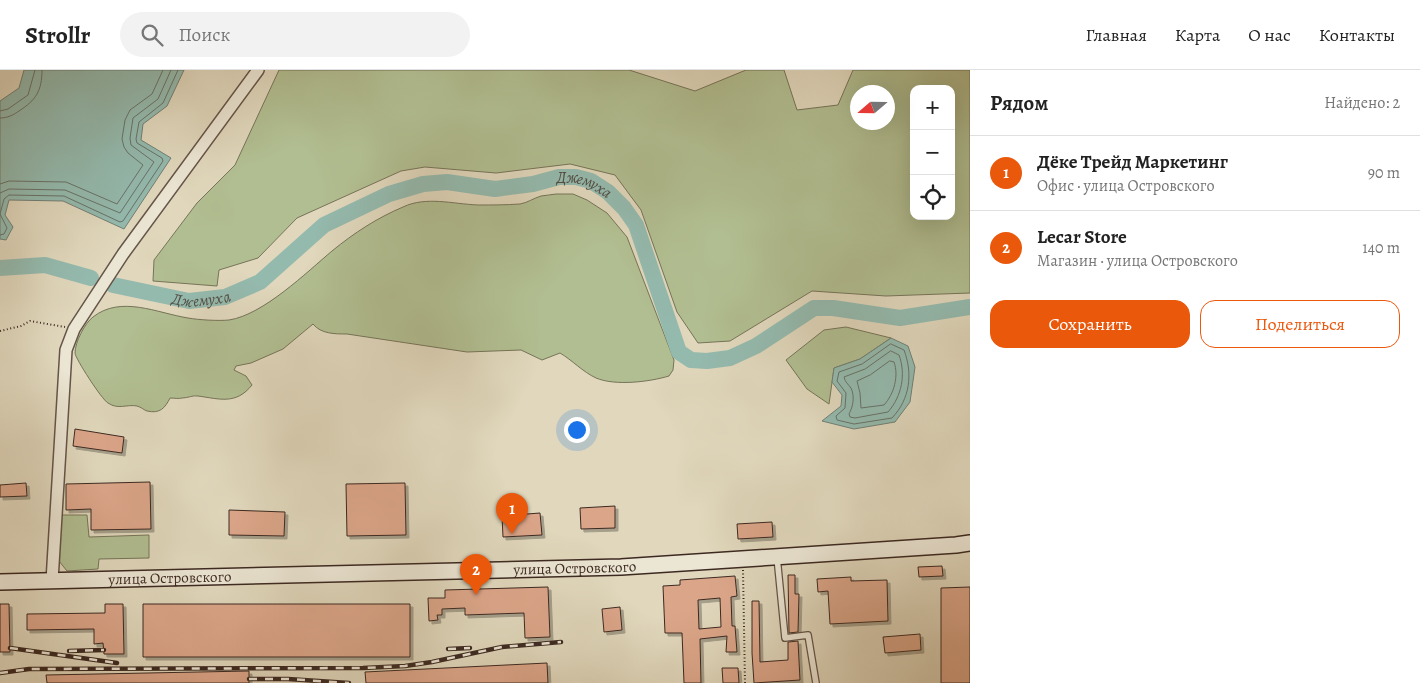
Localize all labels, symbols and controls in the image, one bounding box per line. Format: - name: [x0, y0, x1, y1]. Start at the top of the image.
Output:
- search box: [120, 12, 470, 57]
- text: Strollr: [25, 19, 90, 51]
- icon: search: [138, 21, 166, 49]
- text: Поиск: [178, 22, 230, 48]
- text: Главная: [1086, 23, 1147, 47]
- text: Карта: [1175, 23, 1220, 47]
- text: О нас: [1248, 23, 1291, 47]
- text: Контакты: [1319, 23, 1395, 47]
- north arrow: [850, 85, 895, 130]
- map controls: [910, 85, 955, 220]
- button: +: [910, 85, 955, 130]
- text: Рядом: [990, 89, 1048, 117]
- text: Найдено: 2: [1324, 92, 1400, 114]
- button: −: [910, 130, 955, 175]
- text: Дёке Трейд Маркетинг: [1037, 149, 1228, 175]
- text: 1: [1003, 162, 1009, 184]
- text: 90 m: [1368, 162, 1400, 184]
- water label: Джемуха: [556, 167, 616, 204]
- button: locate: [910, 175, 955, 220]
- text: Офис · улица Островского: [1037, 175, 1215, 197]
- text: Lecar Store: [1037, 224, 1127, 250]
- text: 2: [1002, 237, 1010, 259]
- text: 140 m: [1362, 237, 1400, 259]
- text: Магазин · улица Островского: [1037, 250, 1238, 272]
- water label: Джемуха: [169, 286, 235, 314]
- button: Сохранить: [990, 300, 1190, 348]
- button: Поделиться: [1200, 300, 1400, 348]
- your location: [564, 417, 590, 443]
- pin: 1: [496, 493, 528, 534]
- pin: 2: [460, 554, 492, 595]
- street label: улица Островского: [512, 556, 637, 580]
- street label: улица Островского: [107, 566, 232, 589]

